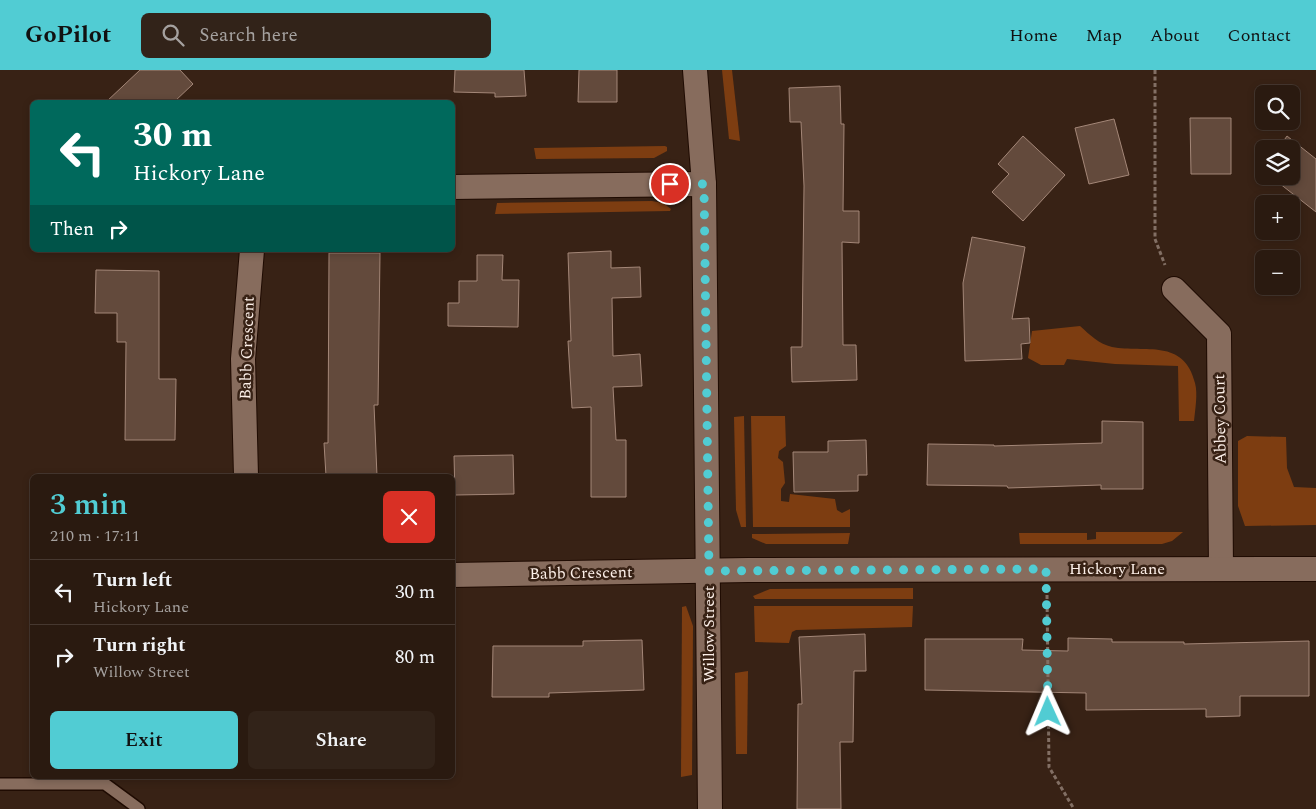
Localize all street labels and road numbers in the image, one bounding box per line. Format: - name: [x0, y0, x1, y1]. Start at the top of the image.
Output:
- street label: Babb Crescent: [233, 296, 261, 400]
- street label: Abbey Court: [1207, 373, 1233, 464]
- street label: Hickory Lane: [1069, 557, 1165, 581]
- street label: Babb Crescent: [529, 560, 633, 586]
- street label: Willow Street: [697, 585, 721, 682]

